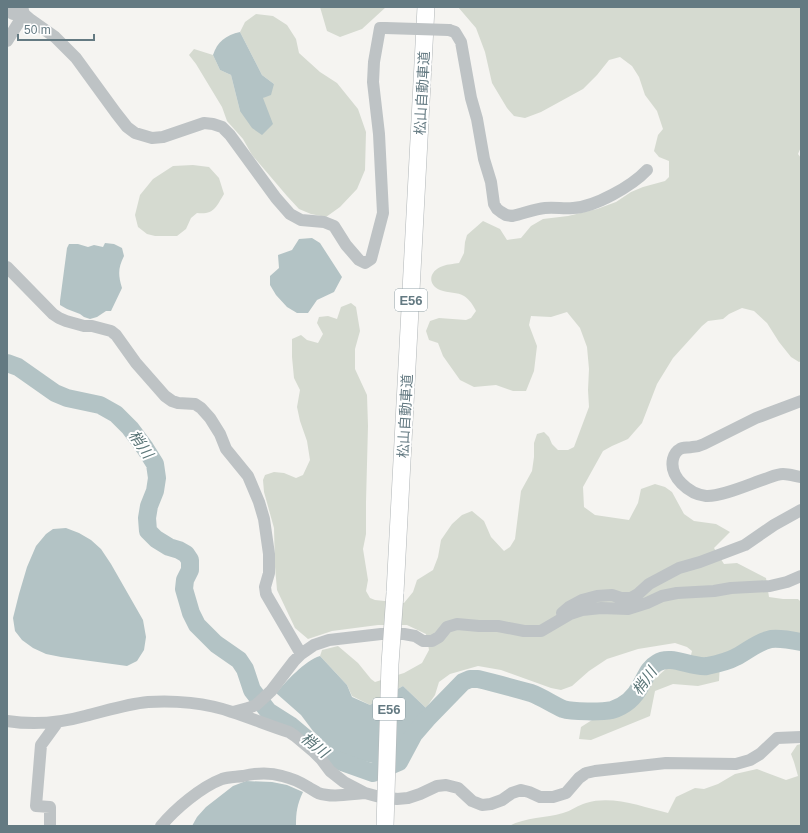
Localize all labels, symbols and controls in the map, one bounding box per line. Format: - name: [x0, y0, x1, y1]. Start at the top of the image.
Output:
- scale bar: [18, 16, 94, 42]
- text: 50 m: [24, 23, 51, 37]
- street label: 松山自動車道: [412, 51, 432, 135]
- road number: E56: [395, 289, 427, 311]
- street label: 松山自動車道: [395, 374, 415, 458]
- water label: 梢川: [125, 427, 158, 463]
- water label: 梢川: [628, 662, 661, 698]
- road number: E56: [373, 698, 405, 720]
- water label: 梢川: [298, 729, 334, 762]

